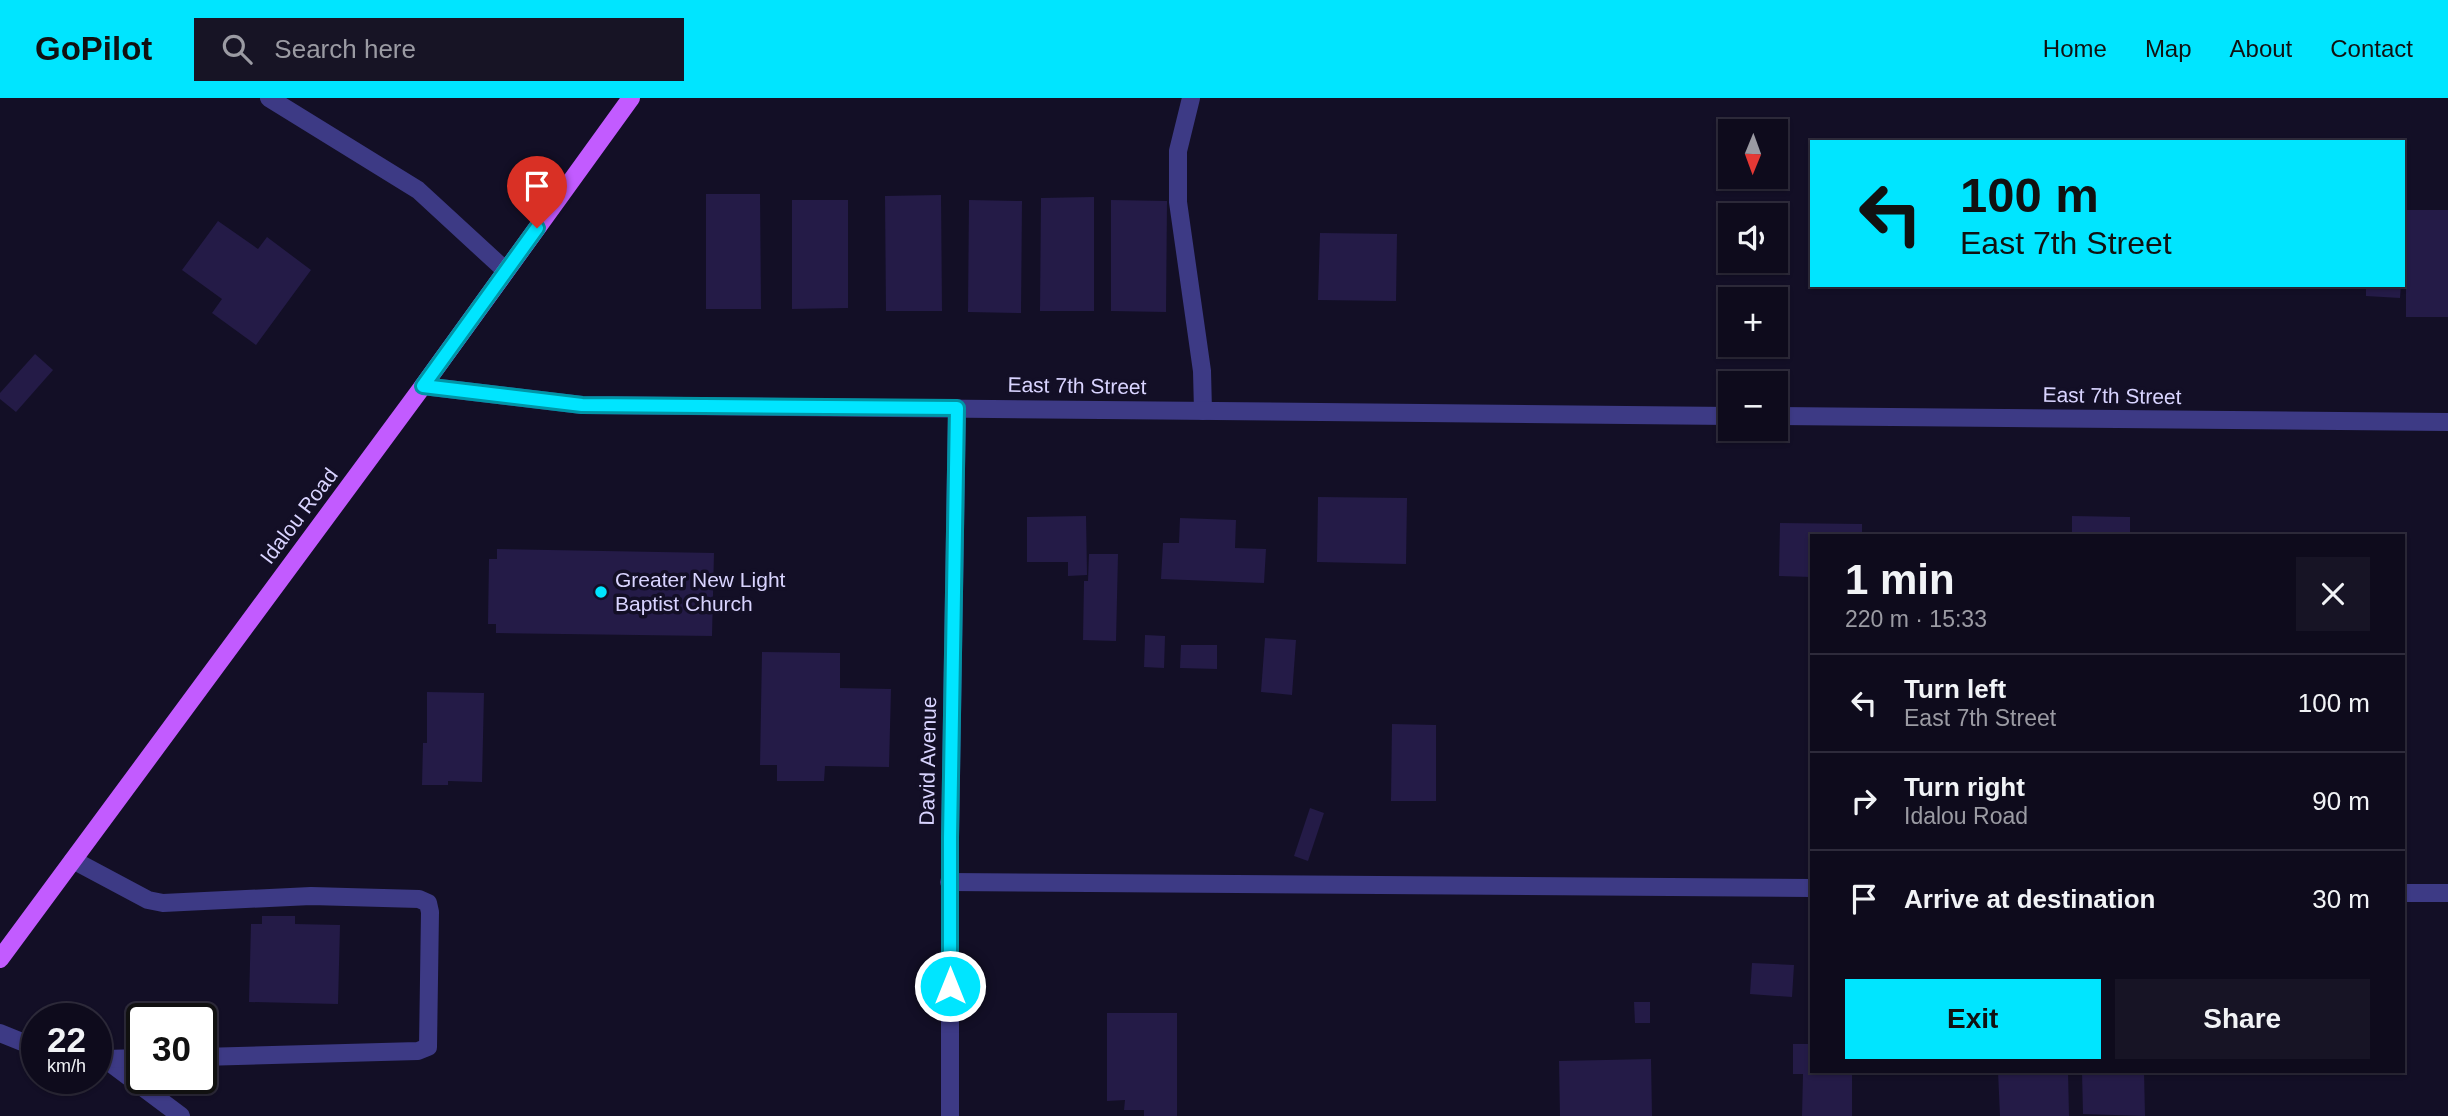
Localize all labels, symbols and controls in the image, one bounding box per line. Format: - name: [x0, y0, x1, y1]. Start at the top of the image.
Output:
- search box: [194, 18, 684, 81]
- text: GoPilot: [35, 30, 152, 67]
- icon: search: [218, 30, 256, 68]
- text: Search here: [274, 34, 416, 64]
- text: Home: [2043, 35, 2107, 62]
- text: Map: [2145, 35, 2192, 62]
- text: About: [2230, 35, 2292, 62]
- text: Contact: [2330, 35, 2413, 62]
- north arrow: [1718, 119, 1788, 189]
- map controls: [1718, 119, 1788, 441]
- pin: [507, 156, 567, 228]
- icon: arrive: [518, 167, 556, 205]
- icon: left: [1845, 168, 1936, 259]
- text: 100 m: [1960, 168, 2099, 222]
- button: sound: [1718, 203, 1788, 273]
- text: East 7th Street: [1960, 225, 2172, 261]
- button: +: [1718, 287, 1788, 357]
- button: −: [1718, 371, 1788, 441]
- street label: East 7th Street: [1007, 373, 1147, 398]
- street label: East 7th Street: [2042, 383, 2182, 408]
- street label: Idalou Road: [255, 464, 342, 568]
- text: 1 min: [1845, 556, 1955, 603]
- button: close: [2296, 557, 2370, 631]
- place label: Greater New Light Baptist Church: [615, 568, 786, 615]
- marker: Greater New Light Baptist Church: [593, 584, 609, 600]
- text: 220 m · 15:33: [1845, 606, 1987, 632]
- text: Turn left: [1904, 674, 2006, 704]
- icon: left: [1845, 684, 1883, 722]
- text: 100 m: [2298, 688, 2370, 718]
- street label: David Avenue: [915, 696, 940, 826]
- text: East 7th Street: [1904, 705, 2056, 731]
- text: Turn right: [1904, 772, 2025, 802]
- icon: right: [1845, 782, 1883, 820]
- text: 90 m: [2312, 786, 2370, 816]
- text: Idalou Road: [1904, 803, 2028, 829]
- icon: arrive: [1845, 880, 1883, 918]
- text: Arrive at destination: [1904, 884, 2155, 914]
- text: 30 m: [2312, 884, 2370, 914]
- position arrow: [913, 949, 987, 1023]
- button: Exit: [1845, 979, 2101, 1059]
- button: Share: [2115, 979, 2370, 1059]
- speed limit sign: 30: [126, 1003, 217, 1094]
- text: 22: [47, 1020, 86, 1059]
- text: km/h: [47, 1056, 86, 1076]

